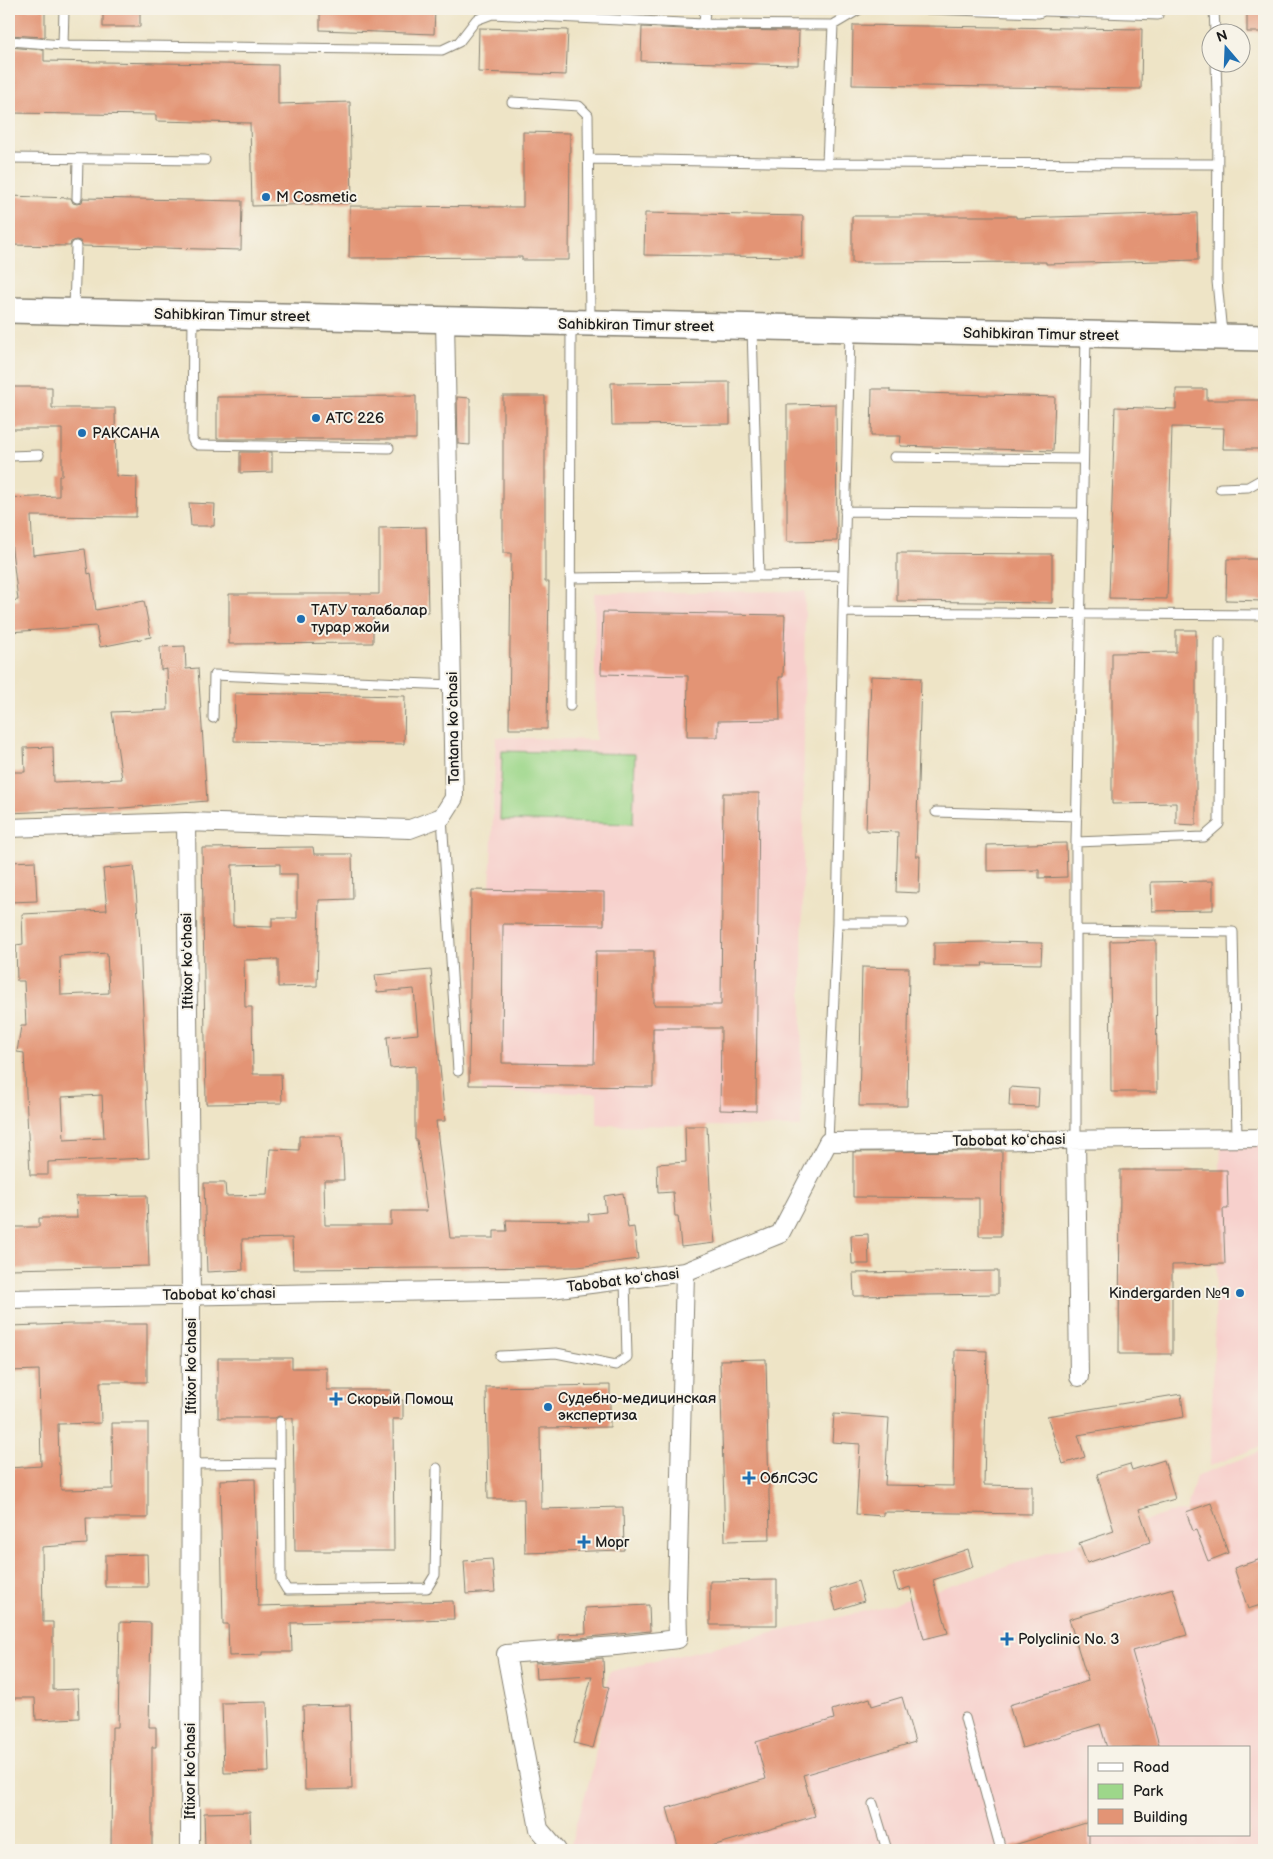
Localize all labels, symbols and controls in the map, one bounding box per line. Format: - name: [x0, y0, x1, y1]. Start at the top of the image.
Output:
- north arrow: [1200, 22, 1250, 72]
- text: N: [1214, 26, 1230, 46]
- place label: M Cosmetic: [276, 188, 357, 207]
- marker: M Cosmetic: [260, 191, 272, 203]
- street label: Sahibkiran Timur street: [154, 305, 311, 326]
- street label: Sahibkiran Timur street: [558, 315, 715, 336]
- street label: Sahibkiran Timur street: [963, 324, 1120, 345]
- place label: АТС 226: [325, 409, 384, 428]
- marker: АТС 226: [310, 412, 322, 424]
- place label: РАКСАНА: [92, 424, 160, 443]
- marker: РАКСАНА: [76, 427, 88, 439]
- place label: ТАТУ талабалар турар жойи: [311, 601, 428, 637]
- marker: ТАТУ талабалар турар жойи: [295, 613, 307, 625]
- street label: Tantana koʻchasi: [443, 671, 464, 784]
- street label: Iftixor koʻchasi: [177, 913, 198, 1009]
- street label: Tabobat koʻchasi: [952, 1130, 1066, 1151]
- street label: Tabobat koʻchasi: [566, 1264, 680, 1297]
- street label: Tabobat koʻchasi: [162, 1284, 276, 1305]
- place label: Kindergarden №9: [1109, 1284, 1230, 1303]
- marker: Kindergarden №9: [1234, 1287, 1246, 1299]
- street label: Iftixor koʻchasi: [182, 1318, 201, 1414]
- place label: Судебно-медицинская экспертиза: [558, 1389, 716, 1425]
- place label: Скорый Помощ: [347, 1390, 454, 1409]
- marker: Скорый Помощ: [329, 1392, 343, 1406]
- marker: Судебно-медицинская экспертиза: [542, 1401, 554, 1413]
- place label: ОблСЭС: [760, 1469, 818, 1488]
- marker: ОблСЭС: [742, 1471, 756, 1485]
- place label: Морг: [595, 1533, 630, 1552]
- marker: Морг: [577, 1535, 591, 1549]
- place label: Polyclinic No. 3: [1018, 1630, 1119, 1649]
- marker: Polyclinic No. 3: [1000, 1632, 1014, 1646]
- street label: Iftixor koʻchasi: [181, 1723, 200, 1819]
- legend: [1088, 1746, 1250, 1836]
- text: Road: [1133, 1758, 1169, 1777]
- text: Park: [1133, 1782, 1164, 1801]
- text: Building: [1133, 1808, 1188, 1827]

